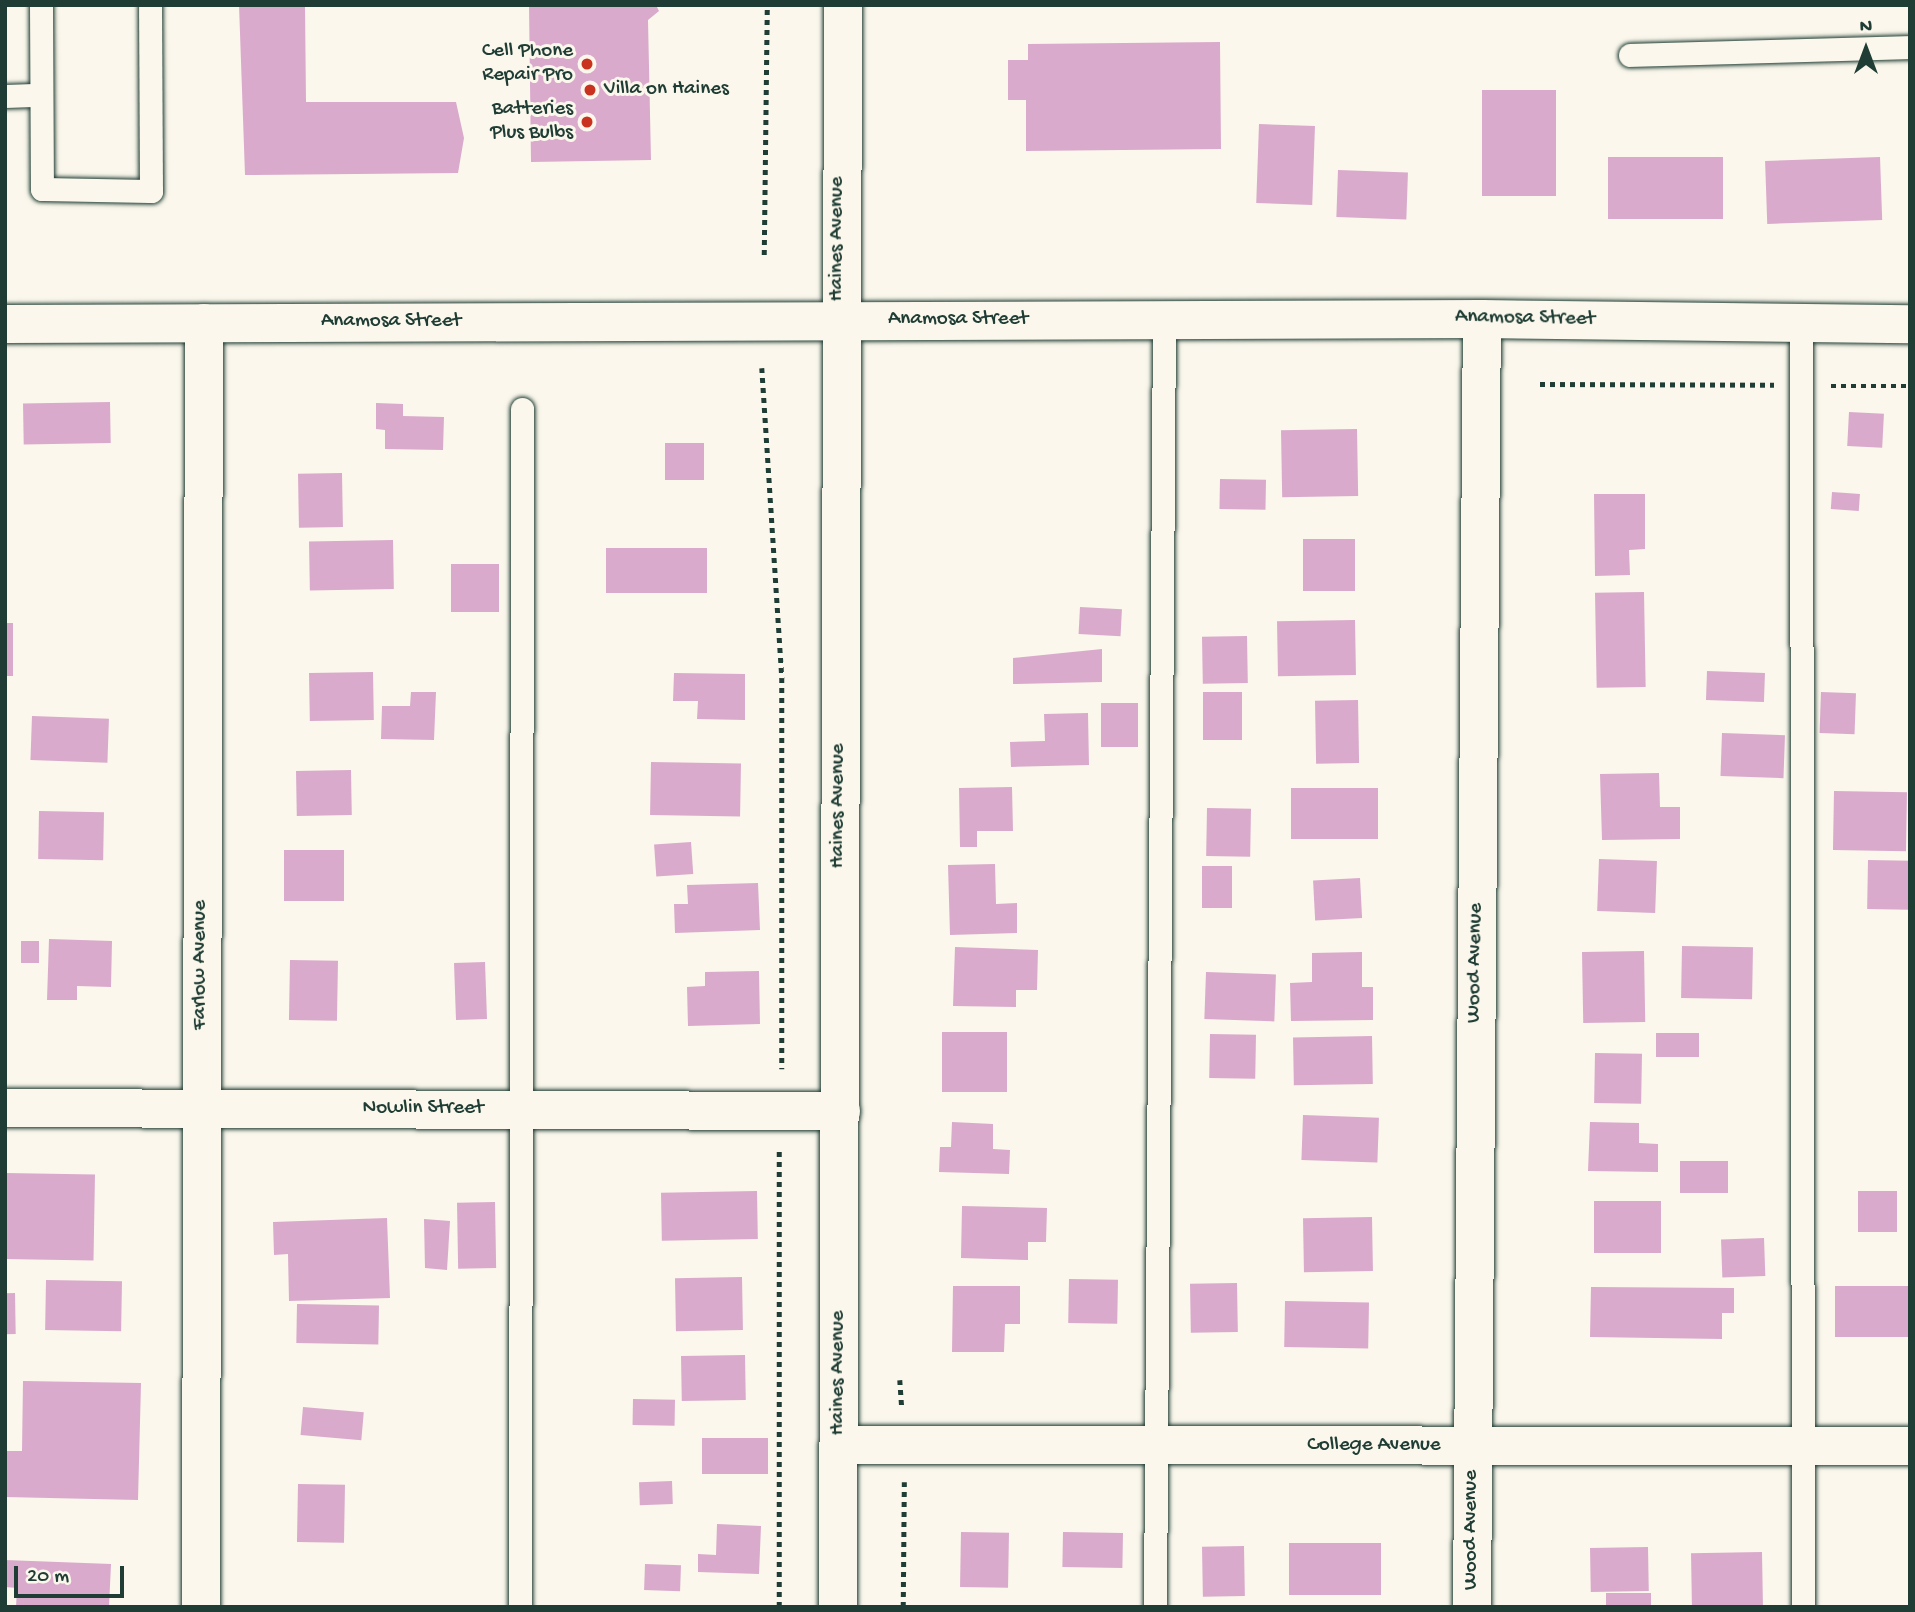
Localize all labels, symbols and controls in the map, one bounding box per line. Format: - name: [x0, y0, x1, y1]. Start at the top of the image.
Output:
- north arrow: [1831, 14, 1901, 84]
- text: N: [1860, 16, 1872, 39]
- place label: Cell Phone Repair Pro: [482, 39, 573, 89]
- marker: Cell Phone Repair Pro: [579, 56, 595, 72]
- place label: Villa on Haines: [604, 77, 729, 103]
- marker: Villa on Haines: [582, 82, 598, 98]
- place label: Batteries Plus Bulbs: [490, 97, 573, 147]
- marker: Batteries Plus Bulbs: [579, 114, 595, 130]
- street label: Haines Avenue: [825, 177, 851, 301]
- street label: Anamosa Street: [1455, 305, 1595, 333]
- street label: Anamosa Street: [888, 307, 1028, 333]
- street label: Anamosa Street: [321, 309, 461, 335]
- street label: Haines Avenue: [826, 744, 852, 868]
- street label: Farlow Avenue: [188, 900, 214, 1030]
- street label: Wood Avenue: [1462, 903, 1490, 1023]
- street label: Nowlin Street: [362, 1096, 484, 1122]
- street label: Haines Avenue: [826, 1311, 852, 1435]
- street label: College Avenue: [1307, 1433, 1441, 1459]
- street label: Wood Avenue: [1459, 1470, 1485, 1590]
- scale bar: [18, 1552, 128, 1596]
- text: 20 m: [27, 1565, 69, 1590]

